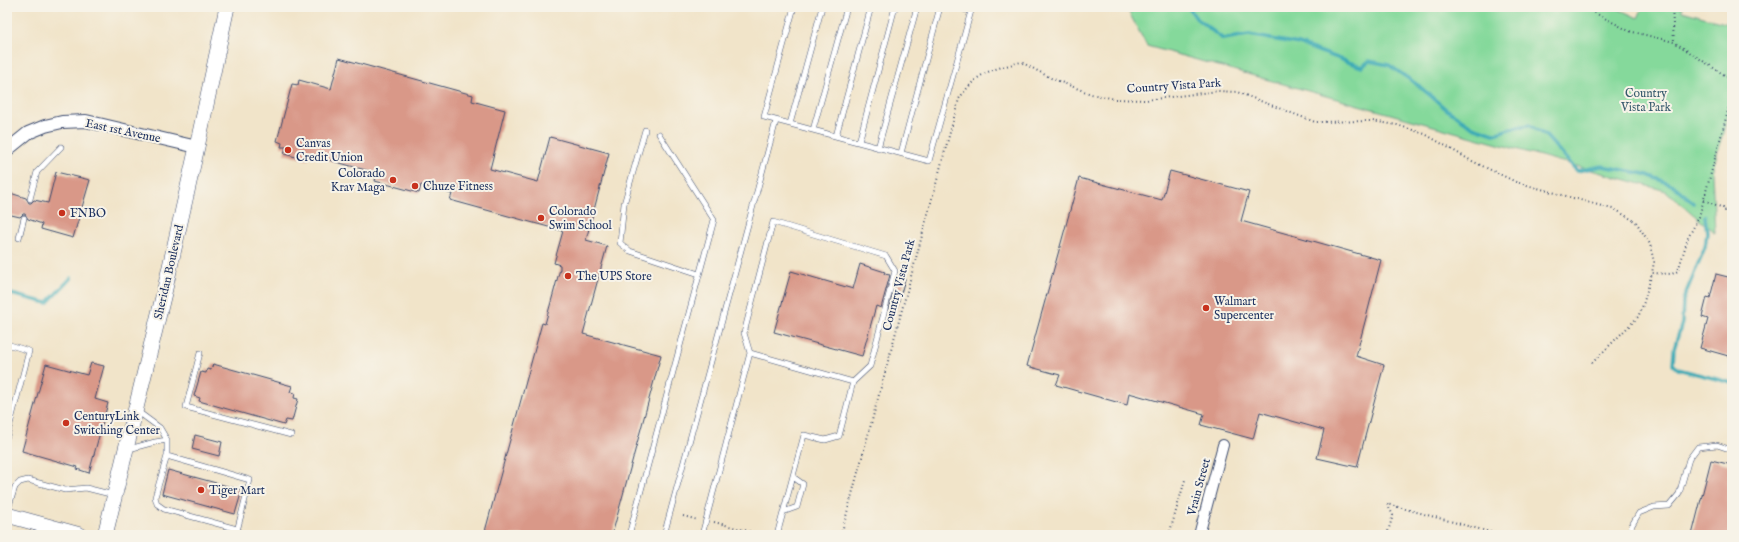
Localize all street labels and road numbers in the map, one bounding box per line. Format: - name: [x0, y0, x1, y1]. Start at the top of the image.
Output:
- street label: Country Vista Park: [1126, 75, 1222, 97]
- street label: East 1st Avenue: [84, 116, 162, 146]
- street label: Sheridan Boulevard: [151, 223, 187, 321]
- street label: Country Vista Park: [880, 237, 919, 333]
- street label: Vrain Street: [1184, 457, 1214, 518]

